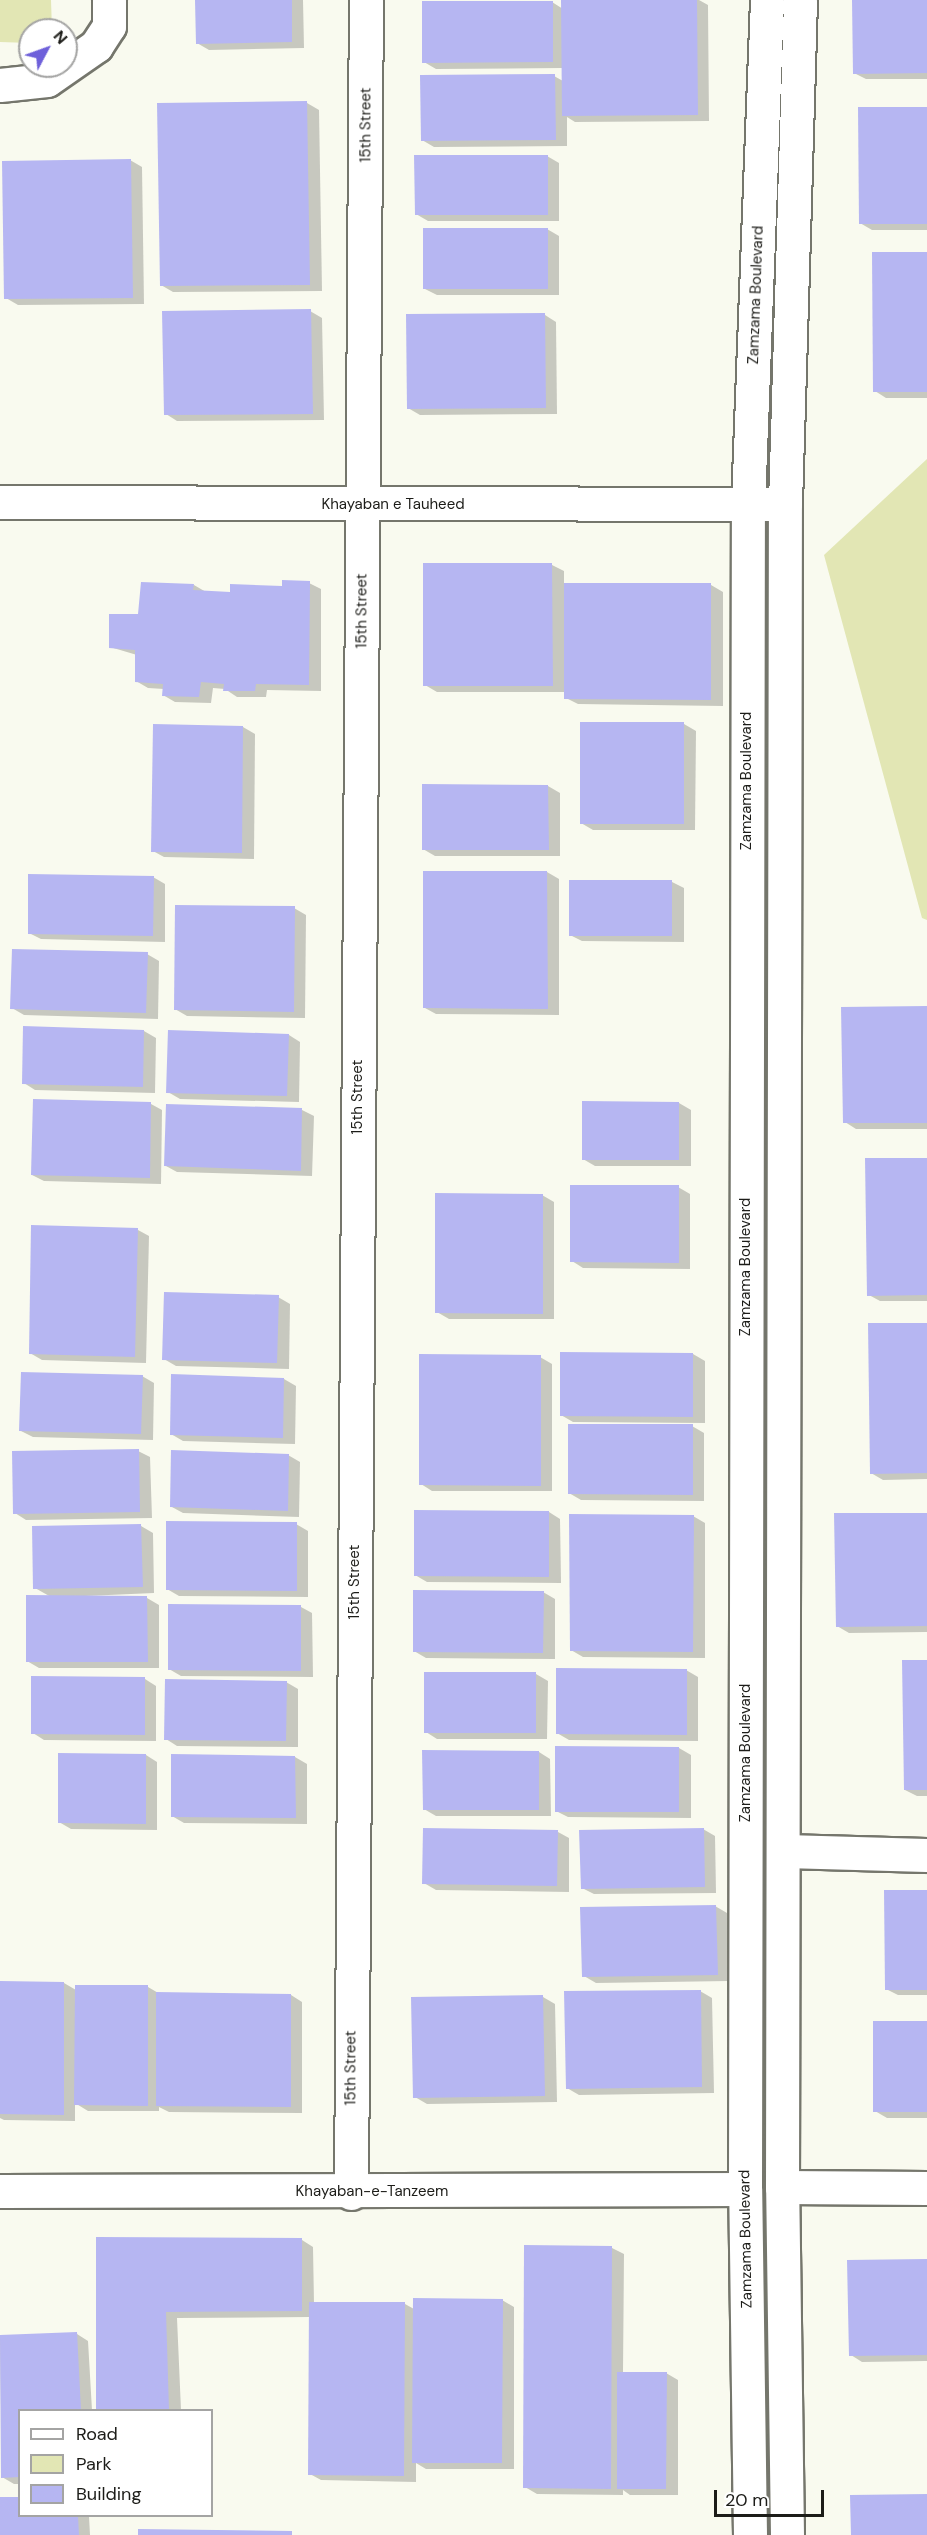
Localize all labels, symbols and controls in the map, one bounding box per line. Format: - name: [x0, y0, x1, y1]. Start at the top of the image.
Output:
- north arrow: [18, 18, 78, 78]
- text: N: [49, 26, 72, 48]
- street label: 15th Street: [357, 88, 375, 162]
- street label: Zamzama Boulevard: [745, 225, 767, 365]
- street label: Khayaban e Tauheed: [321, 496, 465, 514]
- street label: 15th Street: [353, 574, 371, 648]
- street label: Zamzama Boulevard: [738, 712, 756, 850]
- street label: 15th Street: [349, 1060, 367, 1134]
- street label: Zamzama Boulevard: [737, 1198, 755, 1336]
- street label: 15th Street: [346, 1545, 364, 1619]
- street label: Zamzama Boulevard: [737, 1684, 755, 1822]
- street label: 15th Street: [342, 2031, 360, 2105]
- street label: Zamzama Boulevard: [736, 2170, 756, 2308]
- street label: Khayaban-e-Tanzeem: [296, 2183, 448, 2201]
- legend: [18, 2409, 213, 2517]
- text: Road: [76, 2422, 118, 2446]
- text: Park: [76, 2452, 112, 2476]
- scale bar: [717, 2478, 826, 2516]
- text: Building: [76, 2482, 141, 2506]
- text: 20 m: [725, 2488, 768, 2512]

